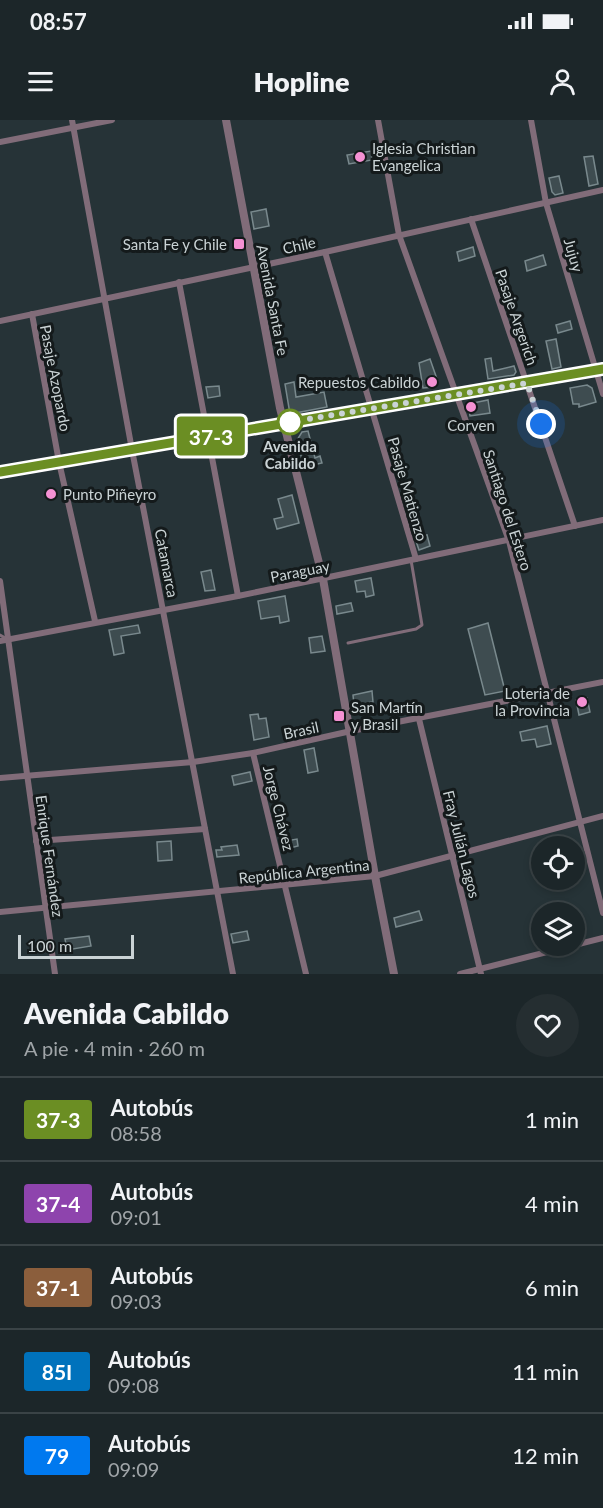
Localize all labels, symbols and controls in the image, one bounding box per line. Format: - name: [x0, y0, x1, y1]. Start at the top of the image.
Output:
- text: 08:57: [30, 8, 87, 35]
- icon: menu: [24, 65, 57, 98]
- text: Hopline: [254, 65, 349, 98]
- icon: person: [546, 65, 579, 98]
- place label: Iglesia Christian Evangelica: [372, 139, 476, 174]
- marker: Iglesia Christian Evangelica: [353, 150, 367, 164]
- street label: Chile: [281, 233, 317, 257]
- place label: Santa Fe y Chile: [123, 235, 227, 253]
- street label: Jujuy: [561, 236, 587, 274]
- marker: Santa Fe y Chile: [232, 237, 246, 251]
- street label: Avenida Santa Fe: [253, 243, 293, 357]
- street label: Pasaje Argerich: [492, 266, 542, 368]
- street label: Pasaje Azopardo: [37, 323, 75, 433]
- place label: Repuestos Cabildo: [298, 373, 420, 391]
- marker: Repuestos Cabildo: [425, 375, 439, 389]
- marker: Corven: [464, 400, 478, 414]
- marker: Avenida Cabildo: [277, 409, 303, 435]
- your location: [526, 409, 556, 439]
- line badge: 37-3: [169, 416, 253, 456]
- place label: Corven: [447, 416, 495, 434]
- text: 37-3: [189, 424, 233, 449]
- street label: Pasaje Matienzo: [385, 435, 431, 543]
- place label: Avenida Cabildo: [262, 437, 317, 472]
- street label: Santiago del Estero: [480, 447, 536, 573]
- place label: Punto Piñeyro: [63, 485, 156, 503]
- marker: Punto Piñeyro: [44, 487, 58, 501]
- street label: Catamarca: [152, 527, 182, 599]
- street label: Paraguay: [269, 556, 332, 586]
- place label: Loteria de la Provincia: [495, 684, 570, 719]
- marker: Loteria de la Provincia: [575, 695, 589, 709]
- place label: San Martín y Brasil: [351, 698, 423, 733]
- marker: San Martín y Brasil: [332, 709, 346, 723]
- street label: Brasil: [282, 717, 320, 743]
- street label: Jorge Chávez: [260, 764, 298, 853]
- street label: Fray Julián Lagos: [440, 788, 484, 900]
- street label: Enrique Fernández: [33, 794, 67, 918]
- map controls: [531, 836, 585, 956]
- button: locate: [531, 836, 585, 890]
- street label: República Argentina: [238, 855, 370, 887]
- button: layers: [531, 902, 585, 956]
- scale bar: [18, 932, 134, 960]
- text: 100 m: [27, 936, 72, 955]
- button: heart: [516, 994, 579, 1057]
- text: Avenida Cabildo: [24, 996, 229, 1030]
- text: A pie · 4 min · 260 m: [24, 1036, 205, 1060]
- text: Autobús: [110, 1094, 193, 1121]
- text: 1 min: [525, 1106, 579, 1133]
- text: 37-3: [36, 1107, 80, 1132]
- text: 08:58: [110, 1121, 162, 1145]
- text: Autobús: [110, 1178, 193, 1205]
- text: 4 min: [525, 1190, 579, 1217]
- text: 37-4: [36, 1191, 80, 1216]
- text: 09:01: [110, 1205, 162, 1229]
- text: Autobús: [110, 1262, 193, 1289]
- text: 6 min: [525, 1274, 579, 1301]
- text: 37-1: [36, 1275, 80, 1300]
- text: 09:03: [110, 1289, 162, 1313]
- text: Autobús: [108, 1346, 191, 1373]
- text: 11 min: [512, 1358, 579, 1385]
- text: 85I: [42, 1359, 72, 1384]
- text: 09:08: [108, 1373, 159, 1397]
- text: Autobús: [108, 1430, 191, 1457]
- text: 12 min: [512, 1442, 579, 1469]
- text: 79: [45, 1443, 69, 1468]
- text: 09:09: [108, 1457, 159, 1481]

